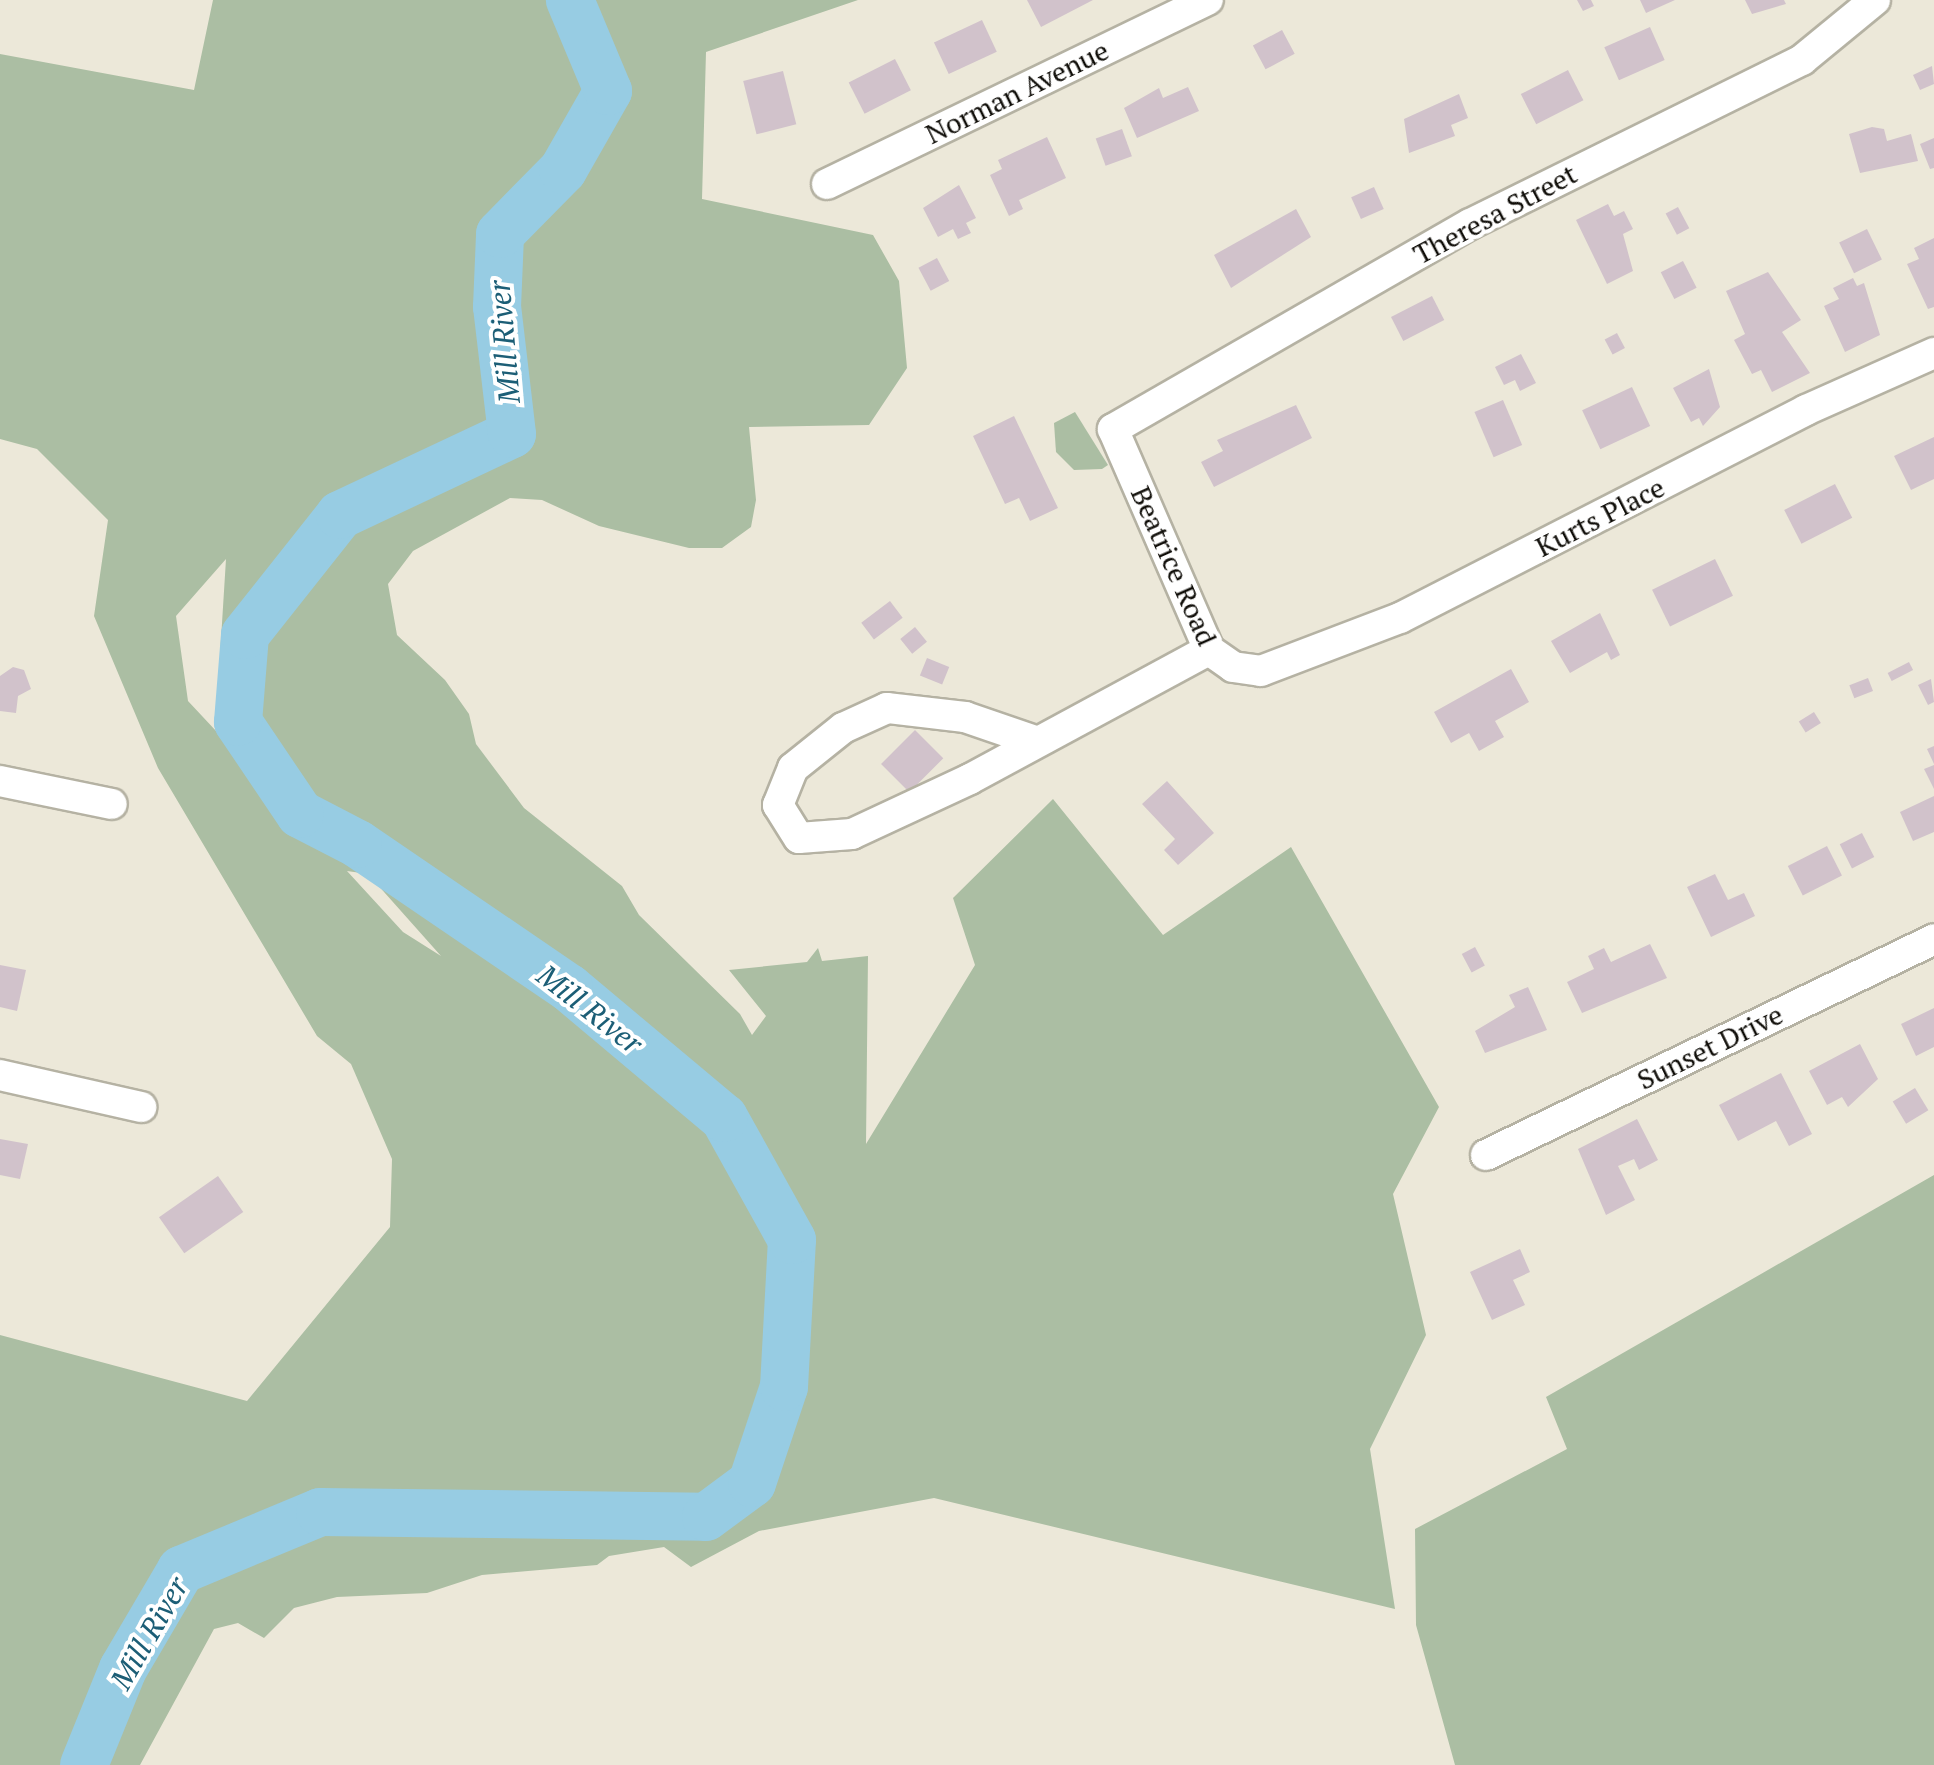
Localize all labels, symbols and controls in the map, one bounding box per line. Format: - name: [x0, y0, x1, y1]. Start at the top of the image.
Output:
- street label: Norman Avenue: [920, 33, 1114, 151]
- street label: Theresa Street: [1407, 157, 1583, 271]
- water label: Mill River: [481, 279, 527, 405]
- street label: Kurts Place: [1530, 470, 1670, 564]
- street label: Beatrice Road: [1124, 481, 1224, 651]
- water label: Mill River: [530, 957, 650, 1061]
- street label: Sunset Drive: [1632, 997, 1788, 1097]
- water label: Mill River: [103, 1571, 195, 1695]

